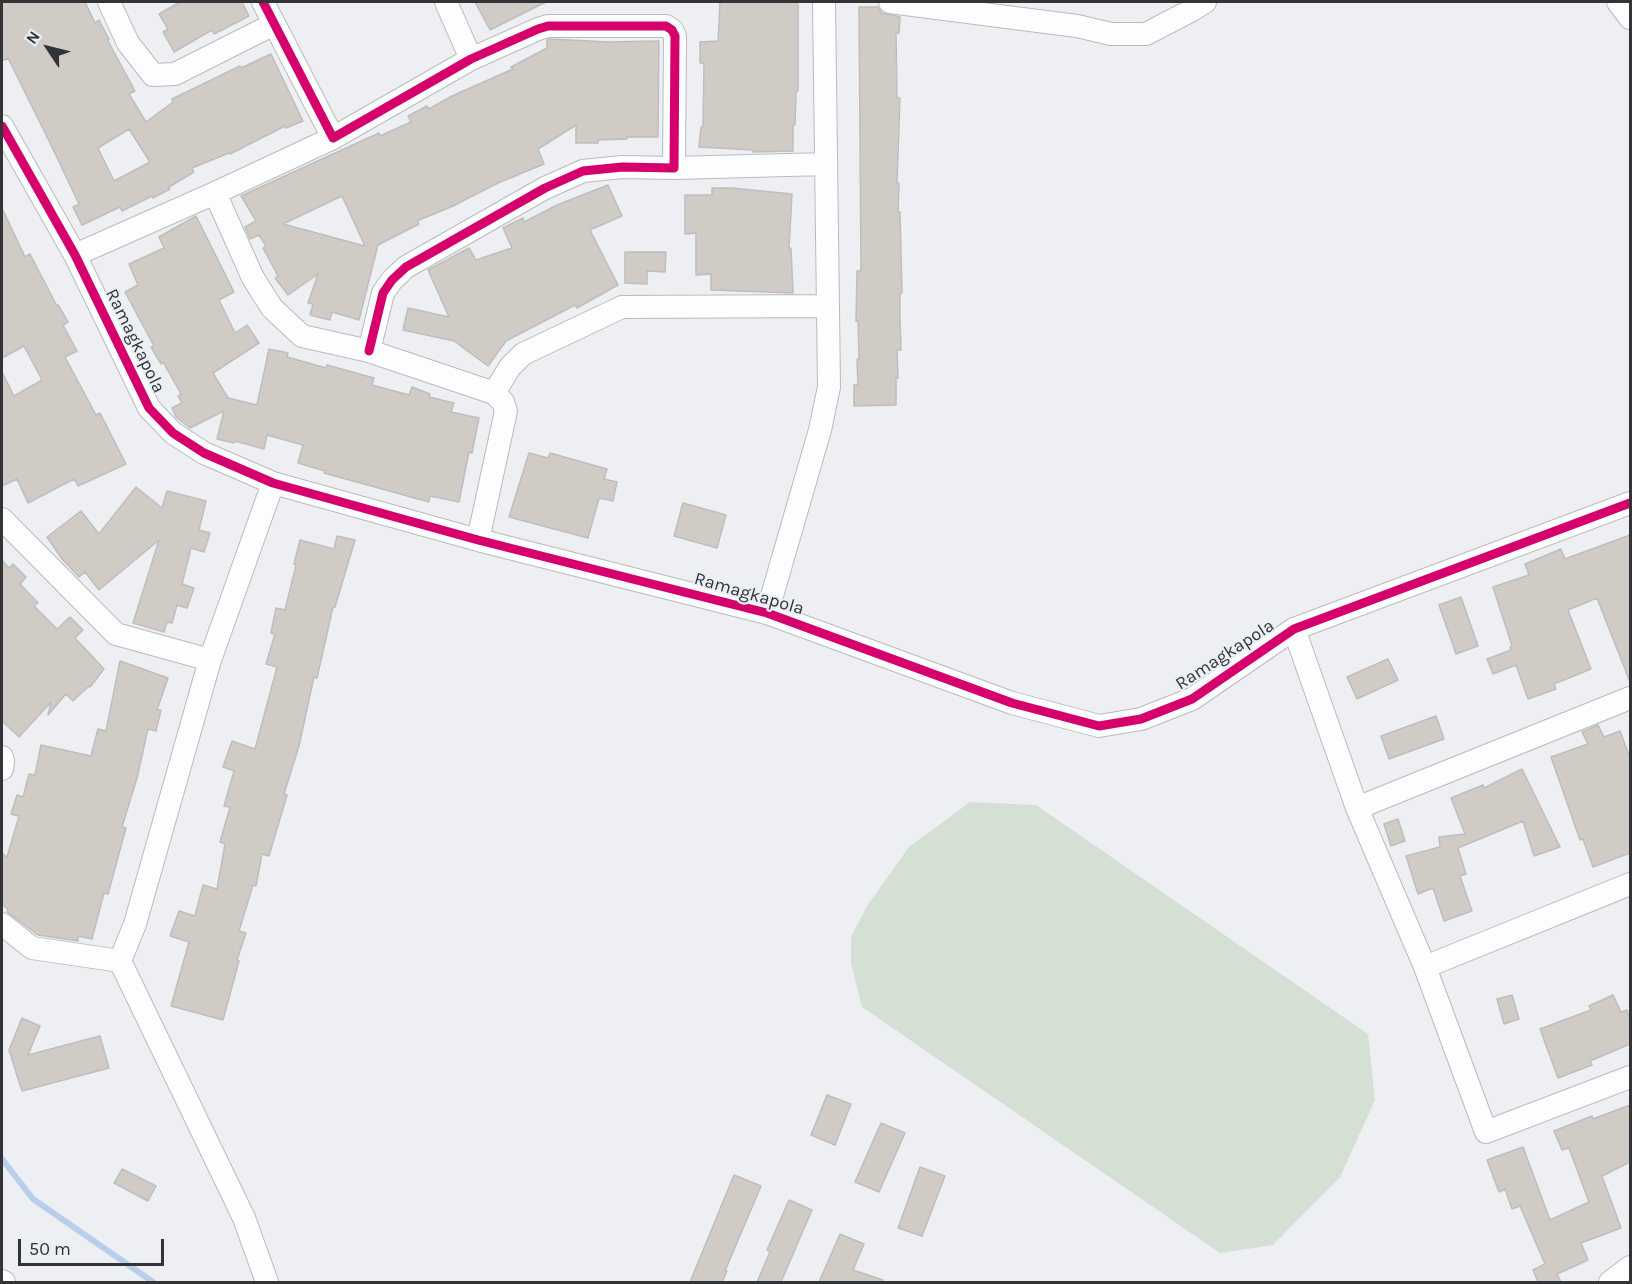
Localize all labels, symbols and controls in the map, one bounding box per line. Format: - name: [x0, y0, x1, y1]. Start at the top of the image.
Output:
- north arrow: [18, 18, 78, 78]
- text: N: [22, 27, 44, 48]
- street label: Ramagkapola: [100, 285, 170, 397]
- street label: Ramagkapola: [692, 568, 806, 620]
- street label: Ramagkapola: [1172, 615, 1278, 695]
- scale bar: [21, 1227, 166, 1265]
- text: 50 m: [29, 1238, 71, 1260]

